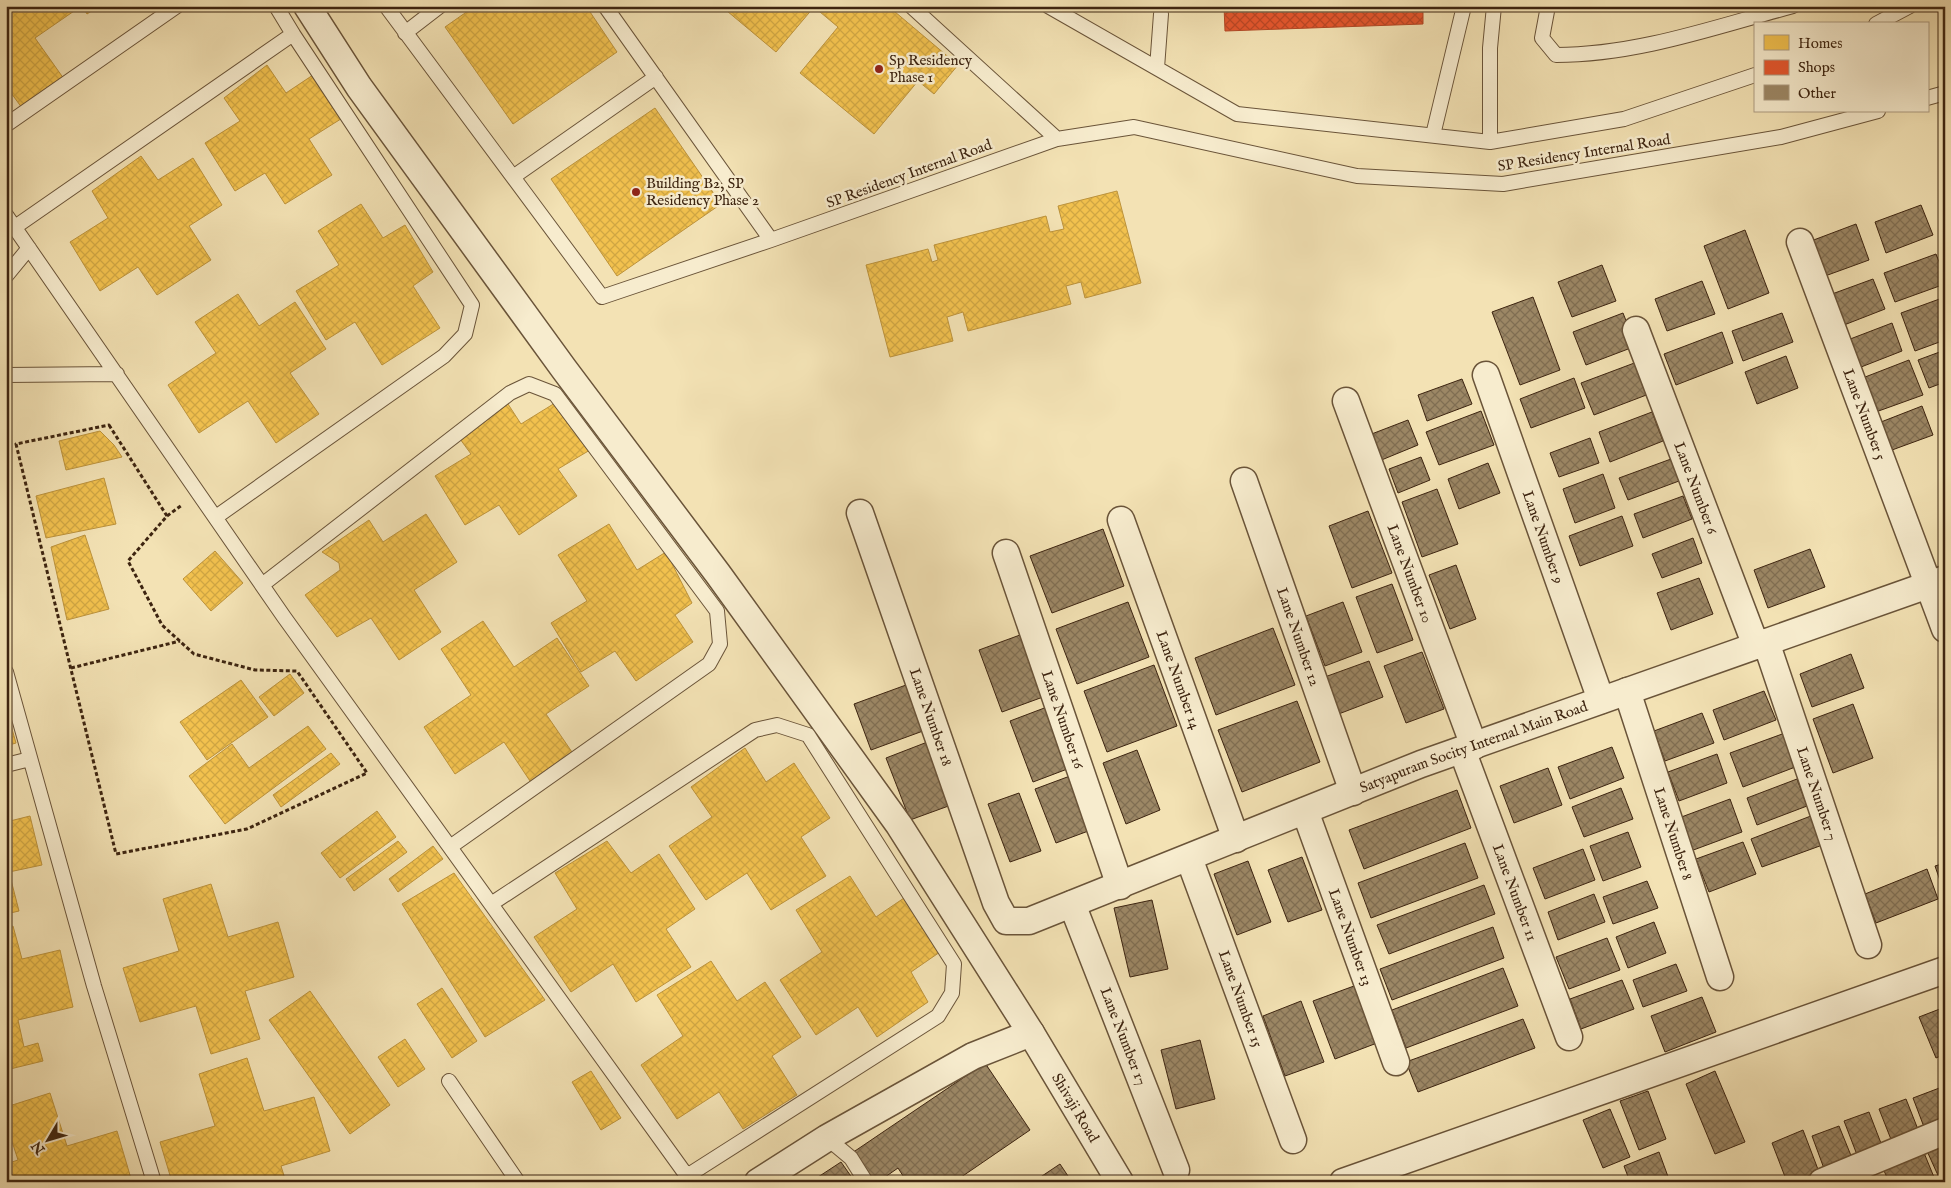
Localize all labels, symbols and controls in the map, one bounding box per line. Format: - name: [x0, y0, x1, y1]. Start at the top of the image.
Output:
- legend: [1754, 22, 1928, 112]
- text: Homes: [1798, 34, 1842, 53]
- place label: Sp Residency Phase 1: [889, 51, 973, 87]
- text: Shops: [1798, 58, 1835, 77]
- marker: Sp Residency Phase 1: [873, 63, 885, 75]
- text: Other: [1798, 84, 1836, 103]
- street label: SP Residency Internal Road: [1496, 130, 1673, 176]
- street label: SP Residency Internal Road: [824, 135, 995, 213]
- place label: Building B2, SP Residency Phase 2: [646, 174, 759, 210]
- marker: Building B2, SP Residency Phase 2: [630, 186, 642, 198]
- street label: Lane Number 5: [1839, 366, 1891, 463]
- street label: Lane Number 6: [1670, 439, 1722, 537]
- street label: Lane Number 9: [1518, 488, 1569, 586]
- street label: Lane Number 10: [1383, 522, 1437, 625]
- street label: Lane Number 12: [1272, 585, 1325, 689]
- street label: Lane Number 14: [1152, 628, 1205, 733]
- street label: Lane Number 18: [905, 665, 957, 769]
- street label: Lane Number 16: [1037, 668, 1089, 772]
- street label: Satyapuram Socity Internal Main Road: [1357, 696, 1591, 797]
- street label: Lane Number 7: [1792, 744, 1842, 843]
- street label: Lane Number 8: [1649, 785, 1697, 883]
- street label: Lane Number 11: [1488, 841, 1542, 944]
- street label: Lane Number 13: [1324, 886, 1377, 988]
- street label: Lane Number 15: [1214, 948, 1268, 1050]
- street label: Lane Number 17: [1096, 985, 1151, 1088]
- street label: Shivaji Road: [1048, 1069, 1104, 1147]
- north arrow: [22, 1116, 72, 1166]
- text: N: [28, 1137, 50, 1158]

